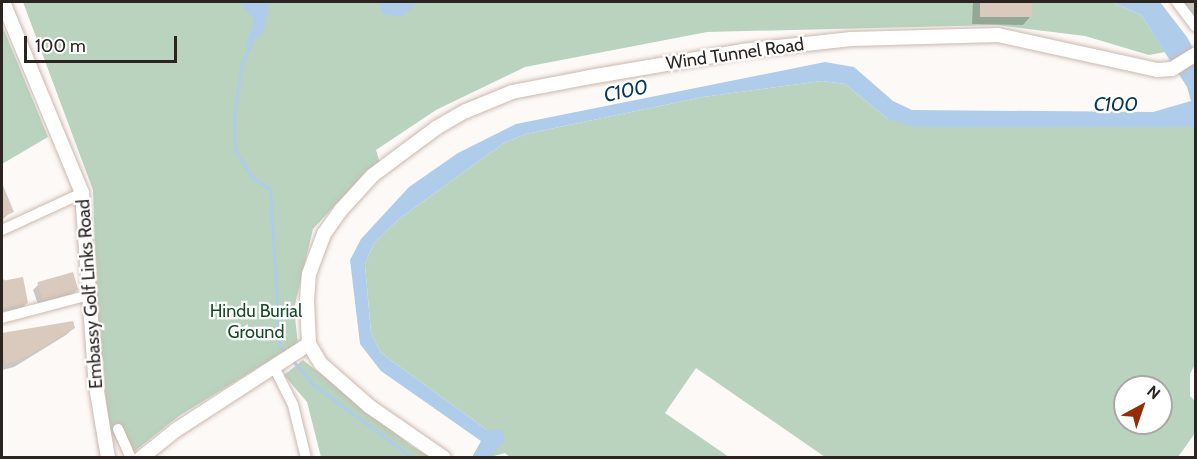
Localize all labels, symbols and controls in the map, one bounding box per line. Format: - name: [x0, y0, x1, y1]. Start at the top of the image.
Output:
- scale bar: [27, 24, 180, 62]
- street label: Wind Tunnel Road: [665, 34, 805, 74]
- text: 100 m: [35, 35, 86, 57]
- water label: C100: [602, 75, 650, 107]
- water label: C100: [1094, 92, 1138, 116]
- street label: Embassy Golf Links Road: [73, 199, 107, 389]
- park label: Hindu Burial Ground: [210, 301, 302, 344]
- north arrow: [1113, 375, 1173, 435]
- text: N: [1143, 381, 1164, 403]

